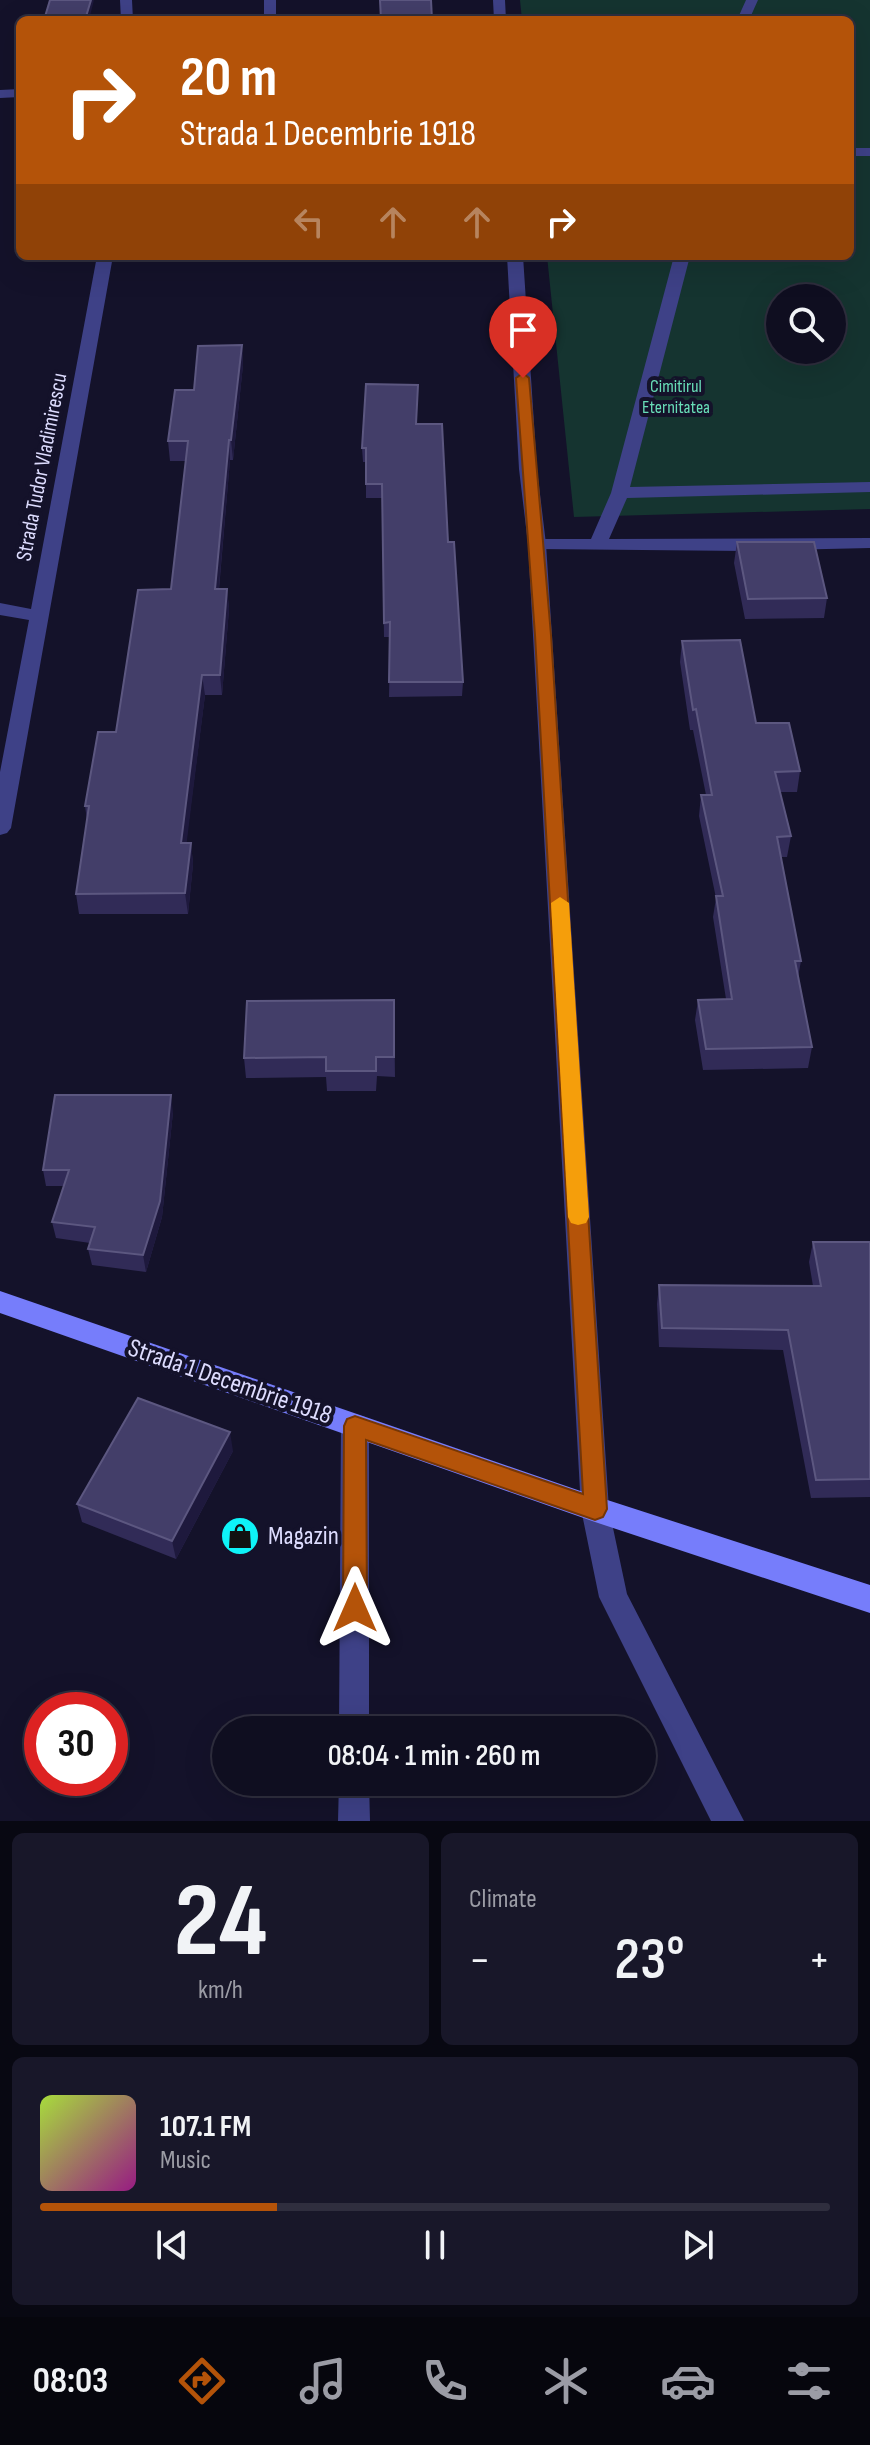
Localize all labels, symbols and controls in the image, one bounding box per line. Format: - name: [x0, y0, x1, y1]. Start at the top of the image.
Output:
- text: 20 m: [180, 45, 277, 112]
- icon: right: [48, 48, 152, 152]
- text: Strada 1 Decembrie 1918: [180, 113, 476, 156]
- icon: left: [287, 200, 331, 244]
- icon: ahead: [371, 200, 415, 244]
- icon: ahead: [455, 200, 499, 244]
- icon: right: [539, 200, 583, 244]
- map controls: [766, 284, 846, 364]
- button: search: [766, 284, 846, 364]
- pin: [489, 296, 557, 378]
- icon: arrive: [501, 308, 545, 352]
- street label: Strada Tudor Vladimirescu: [11, 371, 73, 563]
- park label: Cimitirul Eternitatea: [642, 376, 710, 418]
- street label: Strada 1 Decembrie 1918: [124, 1333, 336, 1431]
- shop icon: Magazin: [219, 1515, 261, 1557]
- place label: Magazin: [268, 1521, 339, 1552]
- position arrow: [313, 1566, 397, 1650]
- speed limit sign: 30: [24, 1692, 128, 1796]
- text: 08:04 · 1 min · 260 m: [328, 1738, 540, 1774]
- text: 24: [174, 1860, 267, 1985]
- text: Climate: [469, 1884, 537, 1915]
- text: 23°: [614, 1924, 685, 1996]
- text: −: [469, 1934, 491, 1987]
- text: +: [808, 1934, 830, 1987]
- text: km/h: [198, 1975, 243, 2006]
- text: 107.1 FM: [160, 2109, 251, 2145]
- text: Music: [160, 2145, 211, 2176]
- icon: previous: [150, 2223, 194, 2267]
- icon: pause: [413, 2223, 457, 2267]
- icon: next: [676, 2223, 720, 2267]
- icon: directions: [174, 2353, 230, 2409]
- icon: music: [295, 2353, 351, 2409]
- icon: phone: [417, 2353, 473, 2409]
- icon: climate: [538, 2353, 594, 2409]
- icon: car: [660, 2353, 716, 2409]
- icon: filters: [781, 2353, 837, 2409]
- text: 08:03: [33, 2360, 108, 2403]

